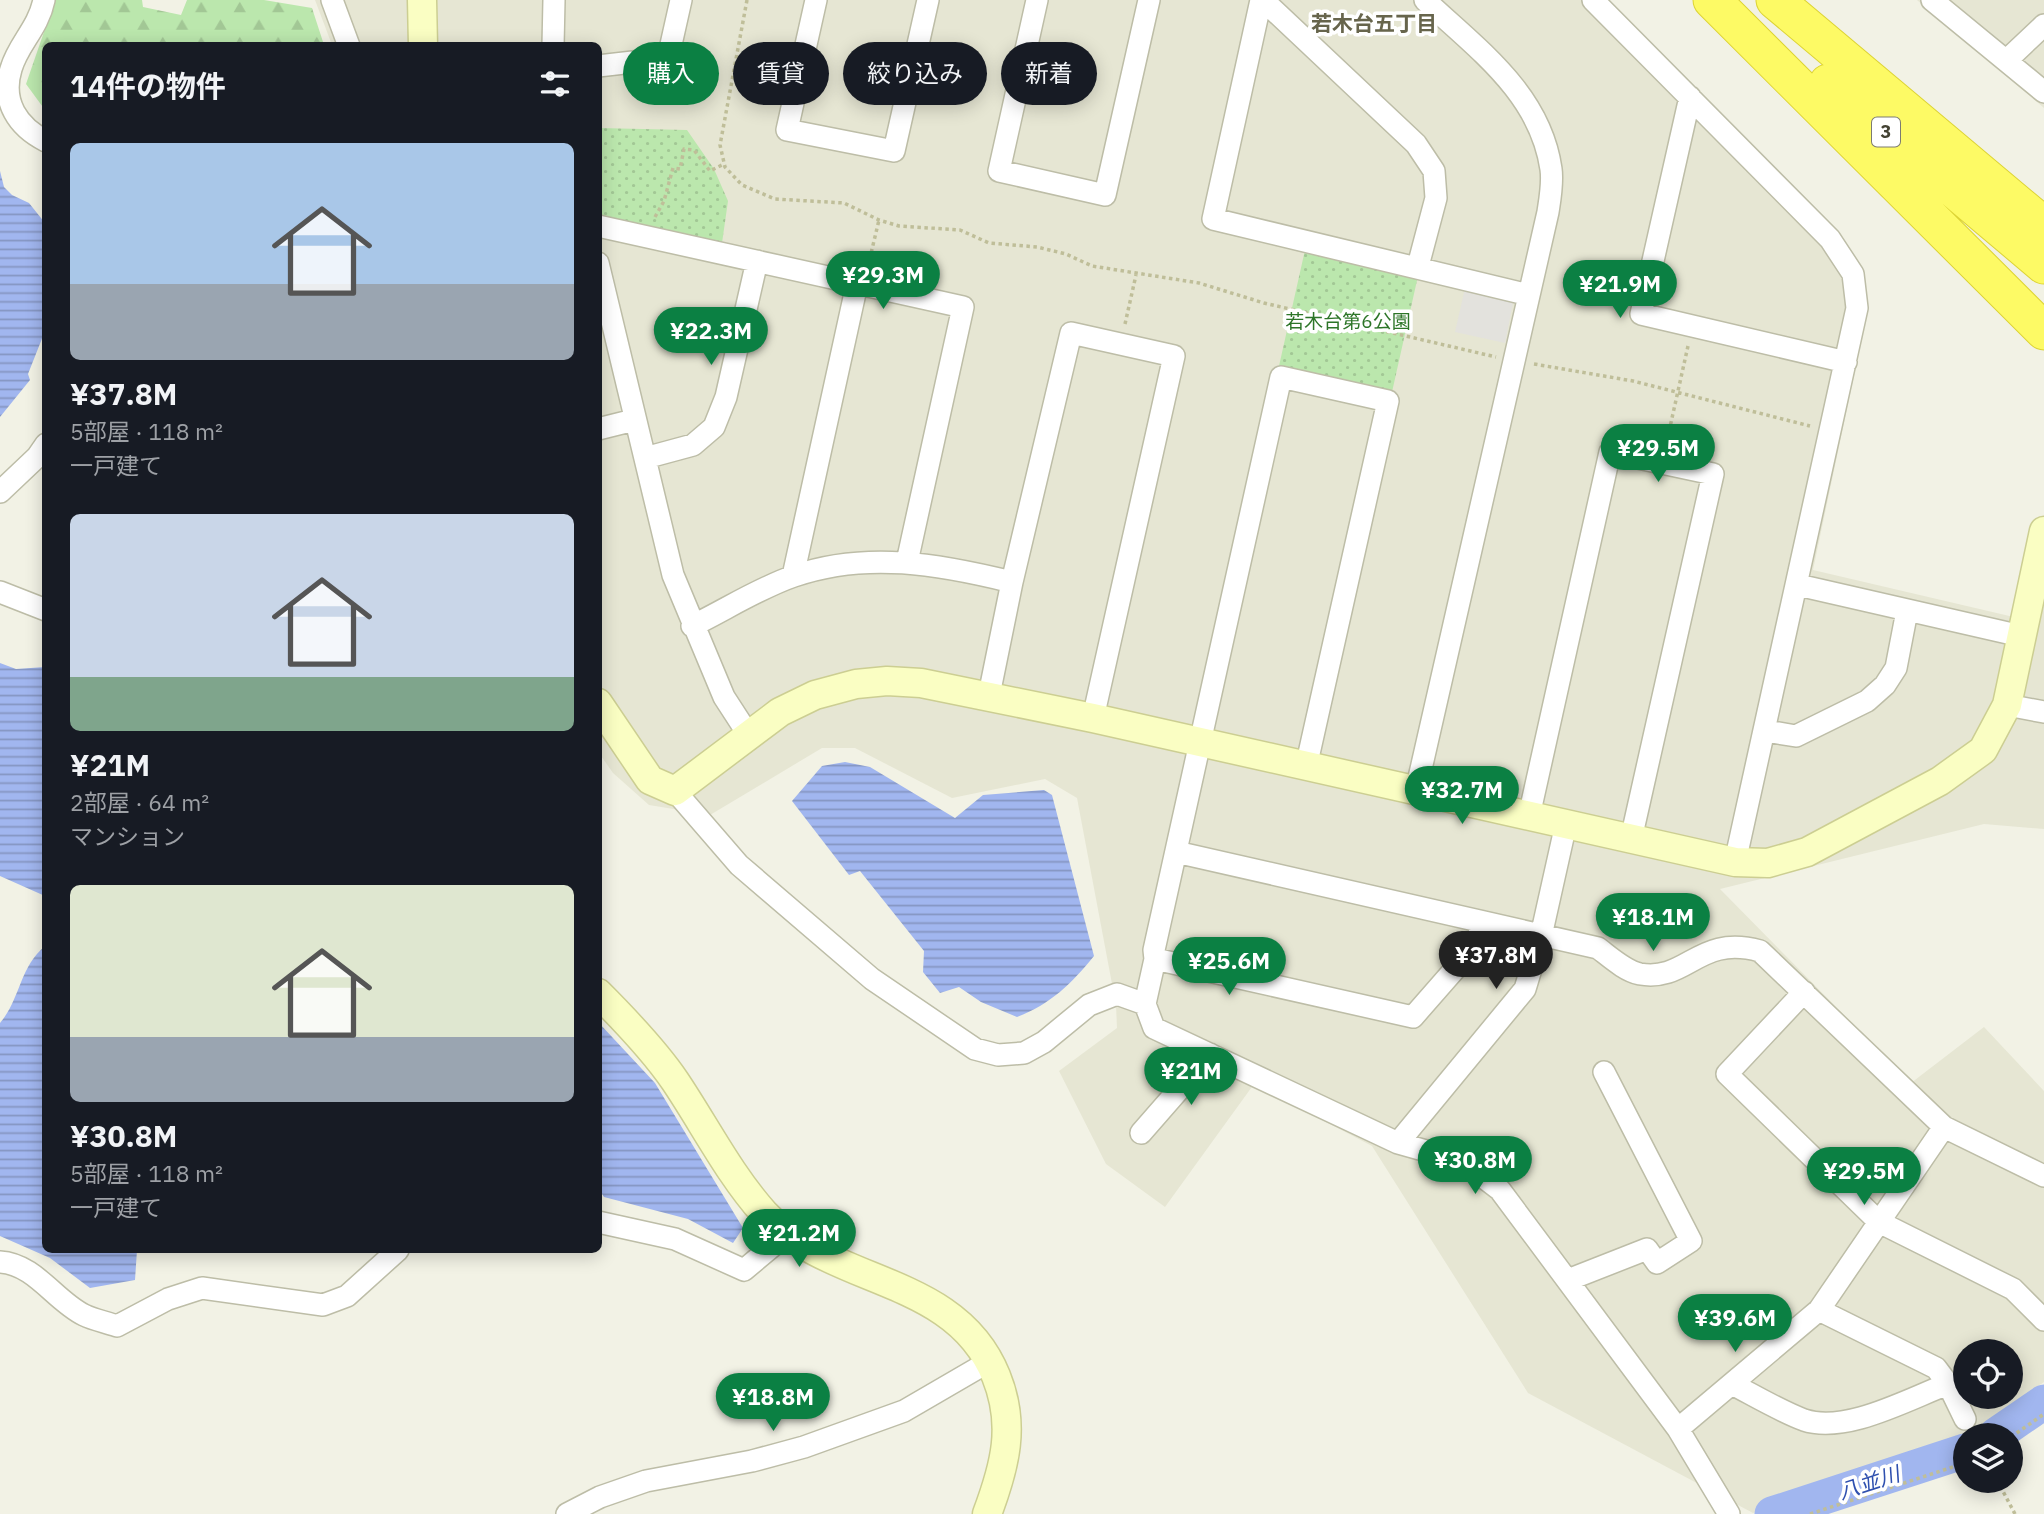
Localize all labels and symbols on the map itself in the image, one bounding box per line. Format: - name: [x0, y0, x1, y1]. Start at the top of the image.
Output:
- district label: 若木台五丁目: [1311, 9, 1437, 37]
- road number: 3: [1872, 118, 1900, 146]
- pin: ¥29.3M: [826, 252, 940, 311]
- pin: ¥21.9M: [1563, 260, 1677, 320]
- pin: ¥22.3M: [654, 308, 768, 367]
- park label: 若木台第6公園: [1285, 309, 1411, 333]
- pin: ¥29.5M: [1601, 424, 1715, 484]
- pin: ¥32.7M: [1405, 766, 1519, 826]
- pin: ¥18.1M: [1596, 894, 1710, 953]
- pin: ¥37.8M: [1439, 932, 1553, 991]
- pin: ¥25.6M: [1172, 937, 1286, 997]
- pin: ¥21M: [1150, 1048, 1232, 1107]
- pin: ¥30.8M: [1418, 1136, 1532, 1196]
- pin: ¥29.5M: [1807, 1148, 1921, 1207]
- pin: ¥21.2M: [742, 1210, 856, 1269]
- pin: ¥39.6M: [1678, 1294, 1792, 1354]
- pin: ¥18.8M: [716, 1374, 830, 1433]
- water label: 八並川: [1834, 1458, 1905, 1505]

